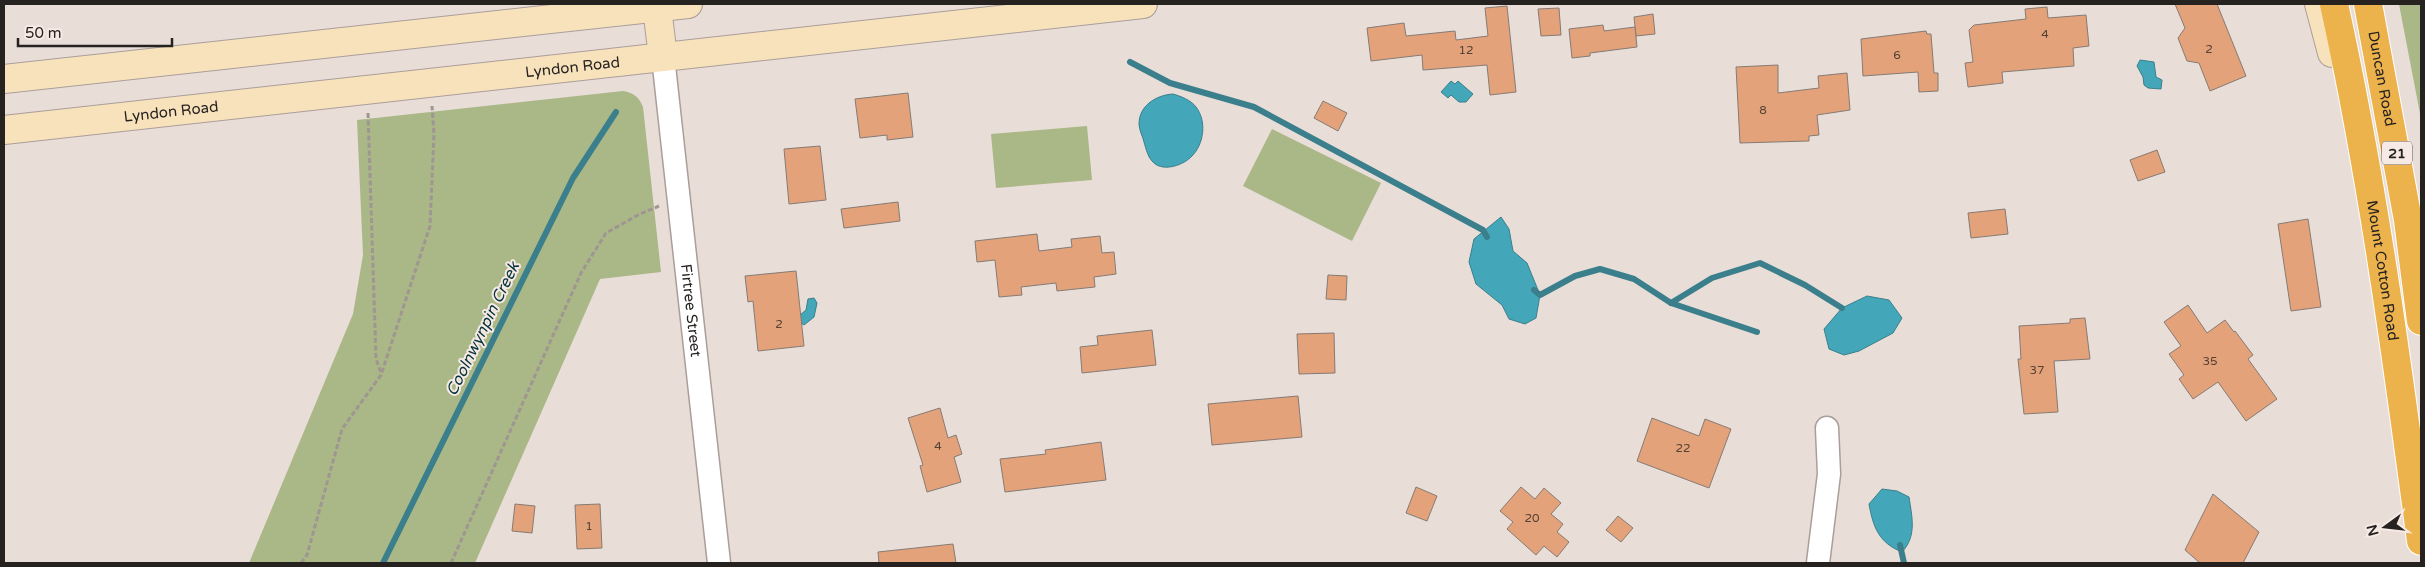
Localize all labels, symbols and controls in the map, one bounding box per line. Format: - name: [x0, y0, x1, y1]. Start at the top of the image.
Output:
- scale bar: [18, 15, 171, 47]
- text: 50 m: [25, 24, 62, 42]
- house number: 4: [2041, 27, 2049, 41]
- street label: Duncan Road: [2364, 30, 2399, 128]
- house number: 2: [2205, 42, 2213, 56]
- house number: 12: [1458, 43, 1474, 57]
- house number: 6: [1893, 48, 1901, 62]
- street label: Lyndon Road: [524, 53, 621, 81]
- street label: Lyndon Road: [123, 97, 219, 126]
- house number: 8: [1759, 103, 1767, 117]
- road number: 21: [2382, 142, 2412, 164]
- street label: Mount Cotton Road: [2363, 199, 2402, 342]
- water label: Coolnwynpin Creek: [442, 258, 525, 399]
- street label: Firtree Street: [677, 263, 705, 358]
- house number: 2: [775, 317, 783, 331]
- house number: 35: [2202, 354, 2218, 368]
- house number: 37: [2029, 363, 2045, 377]
- house number: 4: [934, 439, 942, 453]
- house number: 22: [1675, 441, 1691, 455]
- north arrow: [2360, 502, 2410, 552]
- house number: 20: [1524, 511, 1540, 525]
- house number: 1: [585, 519, 593, 533]
- text: N: [2363, 523, 2383, 538]

